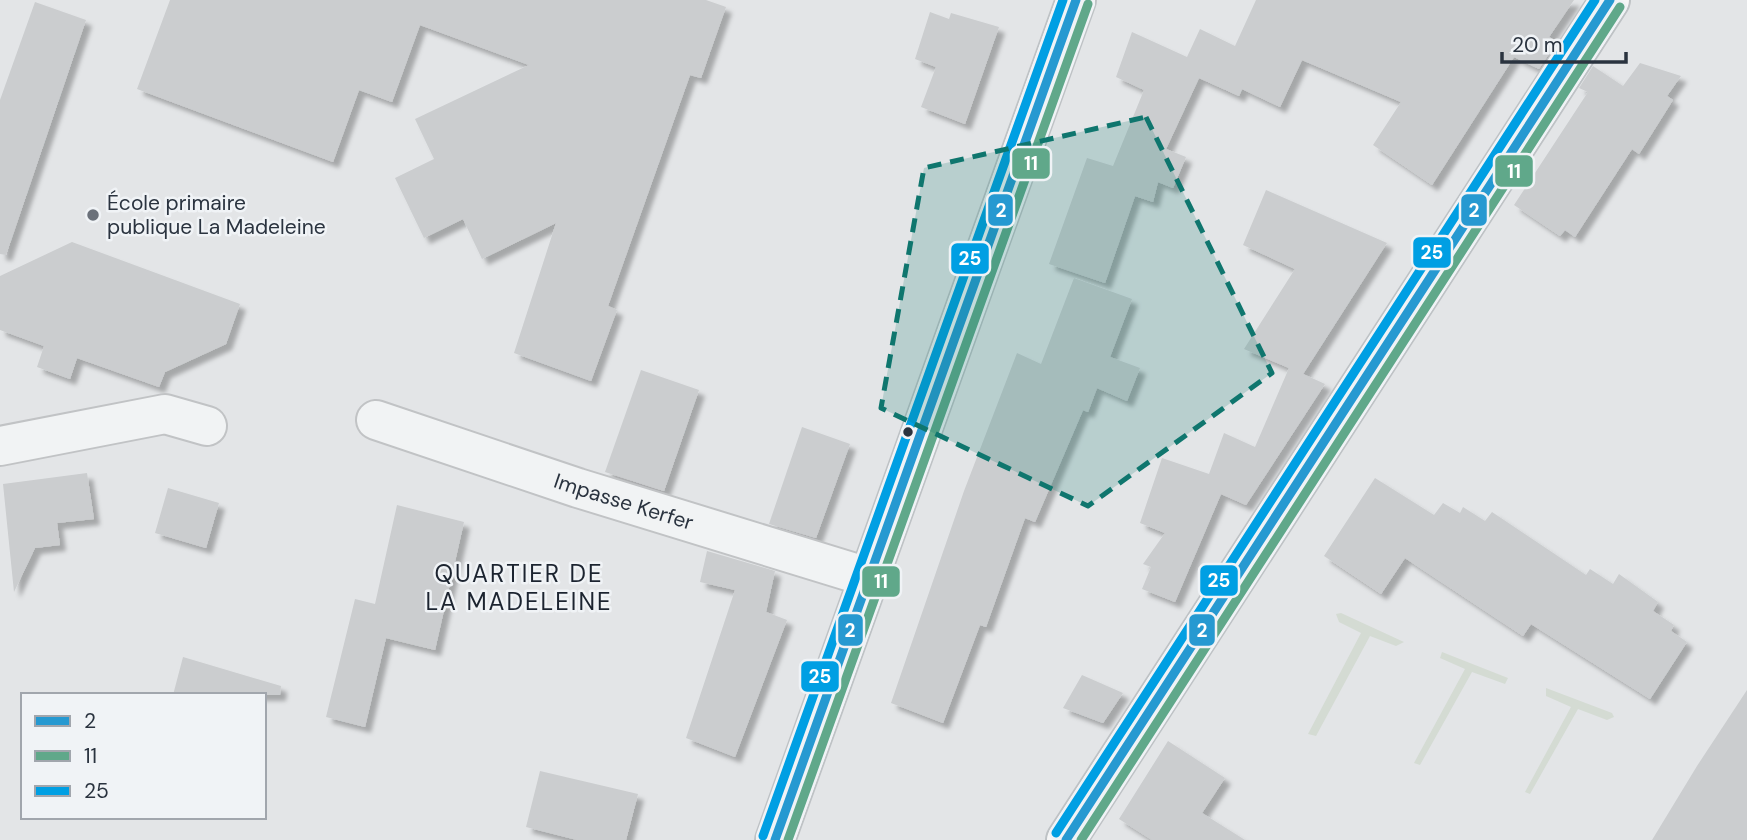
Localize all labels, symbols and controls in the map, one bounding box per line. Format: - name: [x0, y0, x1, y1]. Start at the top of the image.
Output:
- scale bar: [1502, 21, 1626, 65]
- text: 20 m: [1512, 31, 1563, 59]
- line badge: 11: [1011, 147, 1051, 180]
- text: 11: [1024, 151, 1038, 176]
- line badge: 11: [1494, 154, 1534, 188]
- text: 11: [1507, 159, 1521, 184]
- place label: École primaire publique La Madeleine: [107, 189, 326, 241]
- line badge: 2: [987, 193, 1014, 227]
- line badge: 2: [1460, 193, 1488, 227]
- text: 2: [996, 198, 1007, 223]
- text: 2: [1469, 198, 1480, 223]
- marker: École primaire publique La Madeleine: [85, 207, 101, 223]
- line badge: 25: [1412, 236, 1452, 269]
- text: 25: [1421, 240, 1443, 265]
- line badge: 25: [950, 242, 990, 275]
- text: 25: [959, 246, 981, 271]
- unlabelled marker: [901, 425, 915, 439]
- street label: Impasse Kerfer: [550, 467, 697, 537]
- district label: QUARTIER DE LA MADELEINE: [425, 558, 613, 617]
- line badge: 25: [1199, 564, 1239, 597]
- line badge: 11: [861, 565, 901, 598]
- text: 25: [1208, 568, 1230, 593]
- text: 11: [874, 569, 888, 594]
- line badge: 2: [837, 613, 864, 647]
- line badge: 2: [1188, 613, 1216, 647]
- text: 2: [845, 618, 856, 643]
- text: 2: [1197, 618, 1208, 643]
- line badge: 25: [800, 660, 840, 693]
- text: 25: [809, 664, 831, 689]
- legend: [21, 693, 266, 819]
- text: 2: [84, 707, 96, 735]
- text: 11: [84, 742, 97, 770]
- text: 25: [84, 777, 109, 805]

